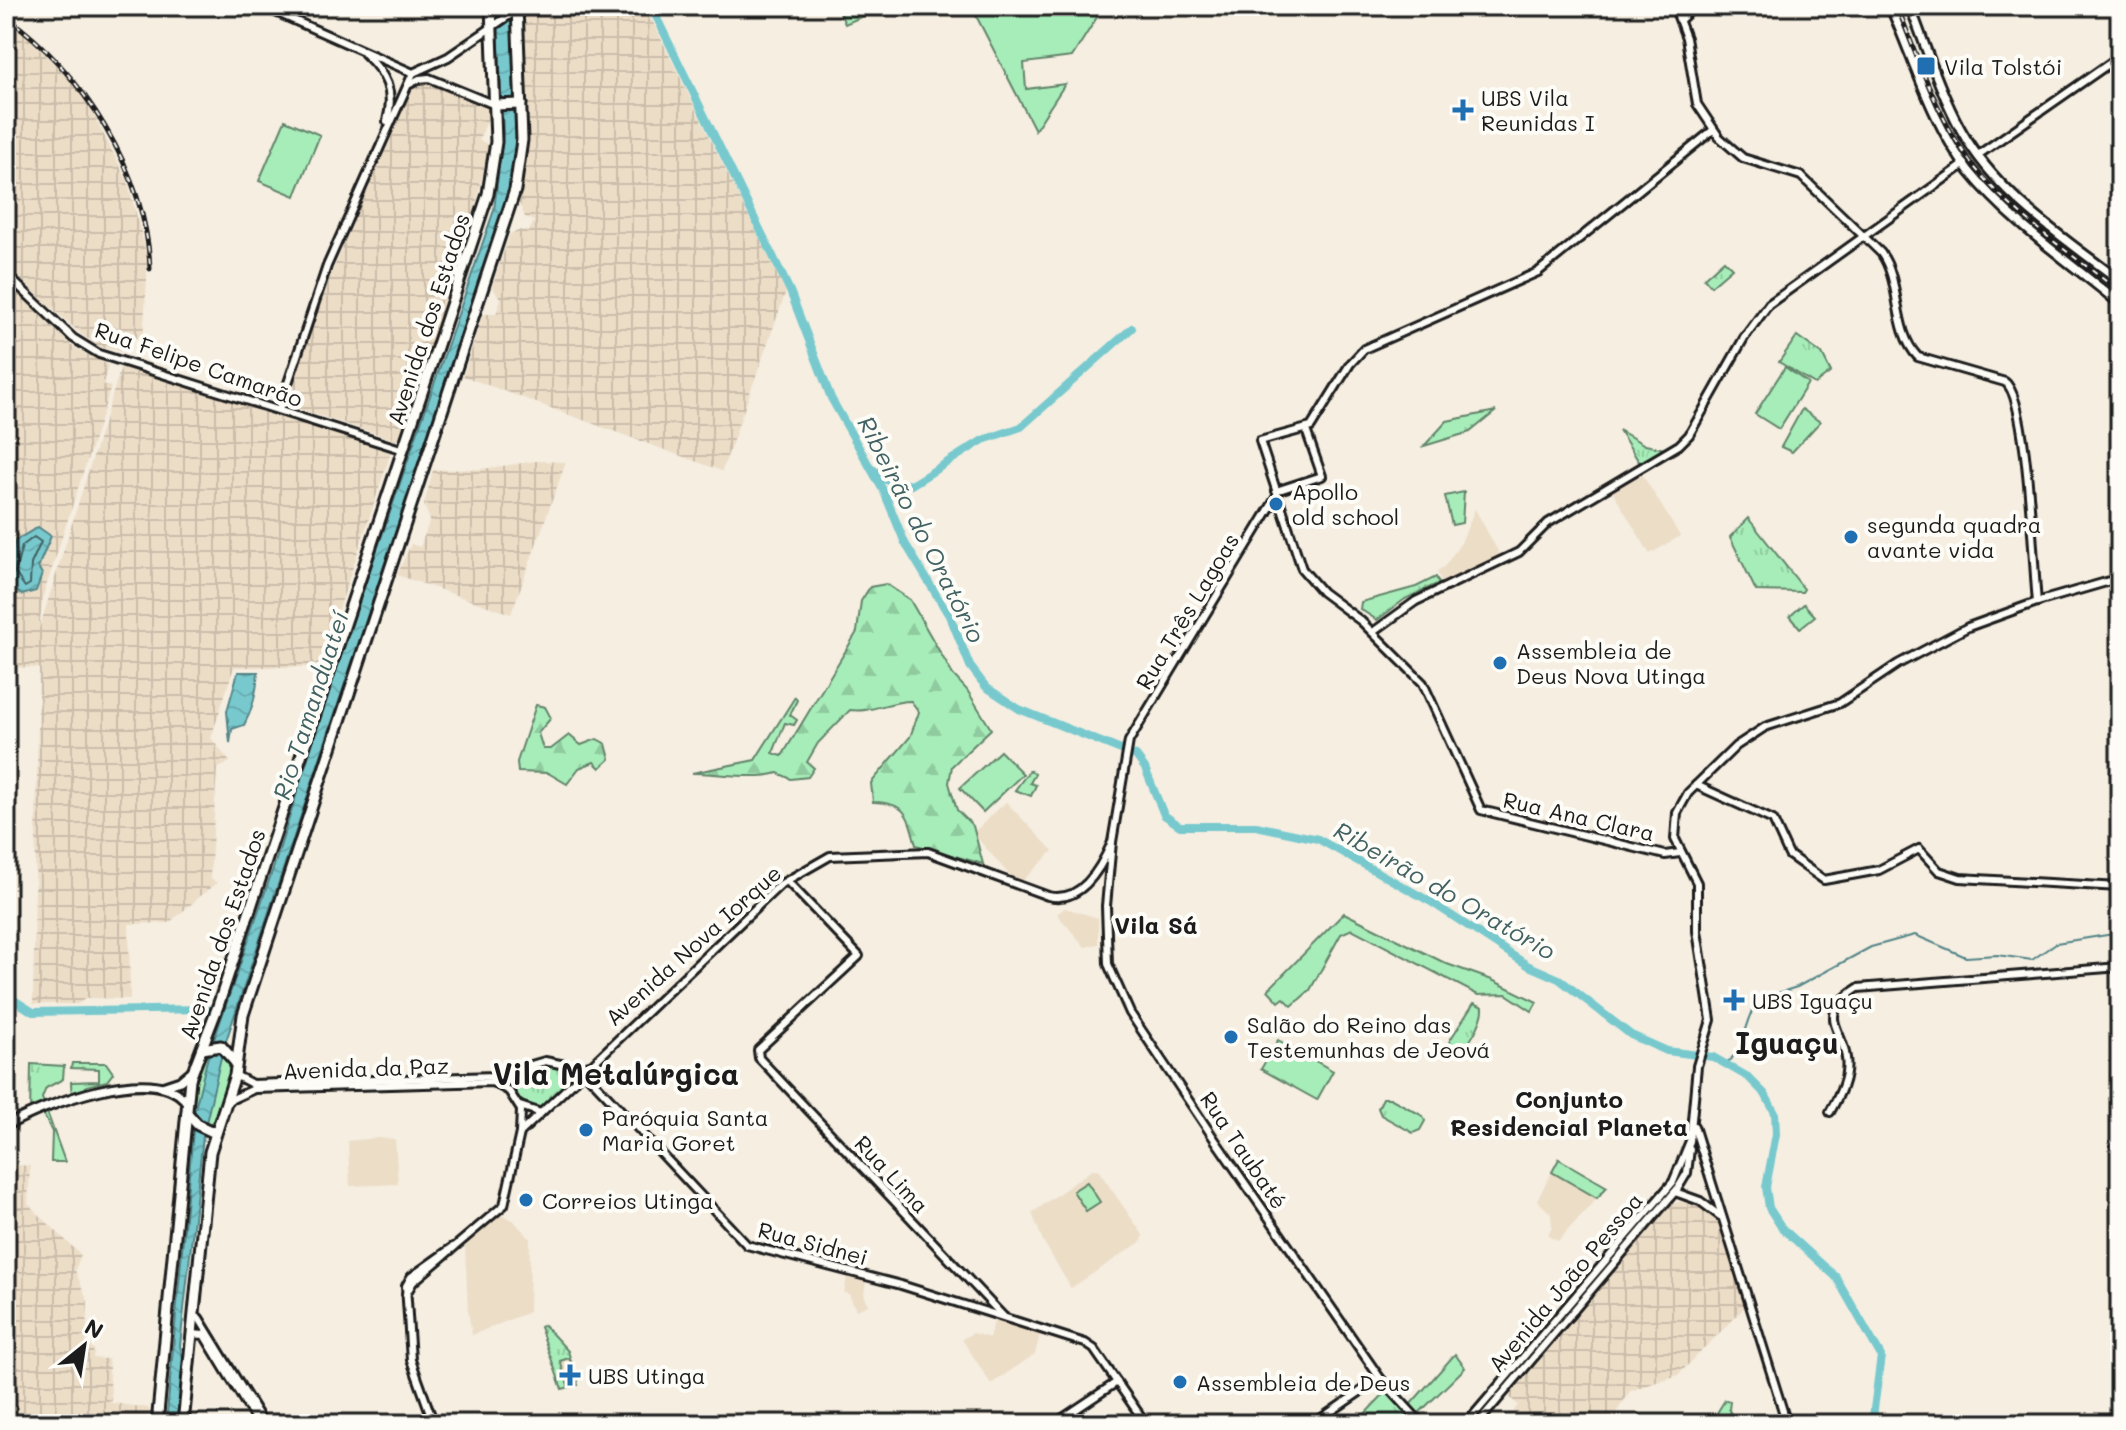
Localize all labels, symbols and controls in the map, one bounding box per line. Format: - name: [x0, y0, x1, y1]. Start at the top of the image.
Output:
- place label: Vila Tolstói: [1944, 52, 2062, 81]
- marker: Vila Tolstói: [1915, 55, 1937, 77]
- place label: UBS Vila Reunidas I: [1481, 83, 1595, 137]
- marker: UBS Vila Reunidas I: [1452, 99, 1474, 121]
- street label: Avenida dos Estados: [380, 209, 476, 429]
- street label: Rua Felipe Camarão: [91, 315, 307, 413]
- water label: Ribeirão do Oratório: [851, 410, 993, 648]
- place label: Apollo old school: [1292, 477, 1399, 531]
- marker: Apollo old school: [1267, 495, 1285, 513]
- place label: segunda quadra avante vida: [1867, 510, 2042, 564]
- street label: Rua Três Lagoas: [1129, 527, 1245, 695]
- marker: segunda quadra avante vida: [1842, 528, 1860, 546]
- water label: Rio Tamanduateí: [265, 606, 355, 803]
- place label: Assembleia de Deus Nova Utinga: [1516, 636, 1706, 690]
- marker: Assembleia de Deus Nova Utinga: [1491, 654, 1509, 672]
- street label: Rua Ana Clara: [1500, 784, 1658, 848]
- water label: Ribeirão do Oratório: [1329, 814, 1561, 966]
- street label: Avenida dos Estados: [172, 825, 272, 1043]
- street label: Avenida Nova Iorque: [599, 858, 787, 1032]
- district label: Vila Sá: [1114, 909, 1198, 940]
- place label: UBS Iguaçu: [1752, 986, 1873, 1015]
- marker: UBS Iguaçu: [1723, 989, 1745, 1011]
- place label: Salão do Reino das Testemunhas de Jeová: [1247, 1010, 1490, 1064]
- district label: Iguaçu: [1735, 1022, 1839, 1062]
- marker: Salão do Reino das Testemunhas de Jeová: [1222, 1028, 1240, 1046]
- street label: Avenida da Paz: [283, 1051, 449, 1085]
- district label: Vila Metalúrgica: [493, 1053, 739, 1093]
- district label: Conjunto Residencial Planeta: [1450, 1083, 1688, 1142]
- street label: Rua Taubaté: [1194, 1086, 1294, 1214]
- place label: Paróquia Santa Maria Goret: [602, 1103, 769, 1157]
- marker: Paróquia Santa Maria Goret: [577, 1121, 595, 1139]
- street label: Rua Lima: [849, 1129, 935, 1219]
- place label: Correios Utinga: [542, 1186, 714, 1215]
- street label: Avenida João Pessoa: [1481, 1186, 1649, 1378]
- marker: Correios Utinga: [517, 1191, 535, 1209]
- street label: Rua Sidnei: [755, 1214, 871, 1272]
- north arrow: [44, 1306, 124, 1386]
- text: N: [80, 1312, 109, 1345]
- place label: UBS Utinga: [588, 1361, 706, 1390]
- marker: UBS Utinga: [559, 1364, 581, 1386]
- place label: Assembleia de Deus: [1196, 1368, 1410, 1397]
- marker: Assembleia de Deus: [1171, 1373, 1189, 1391]

